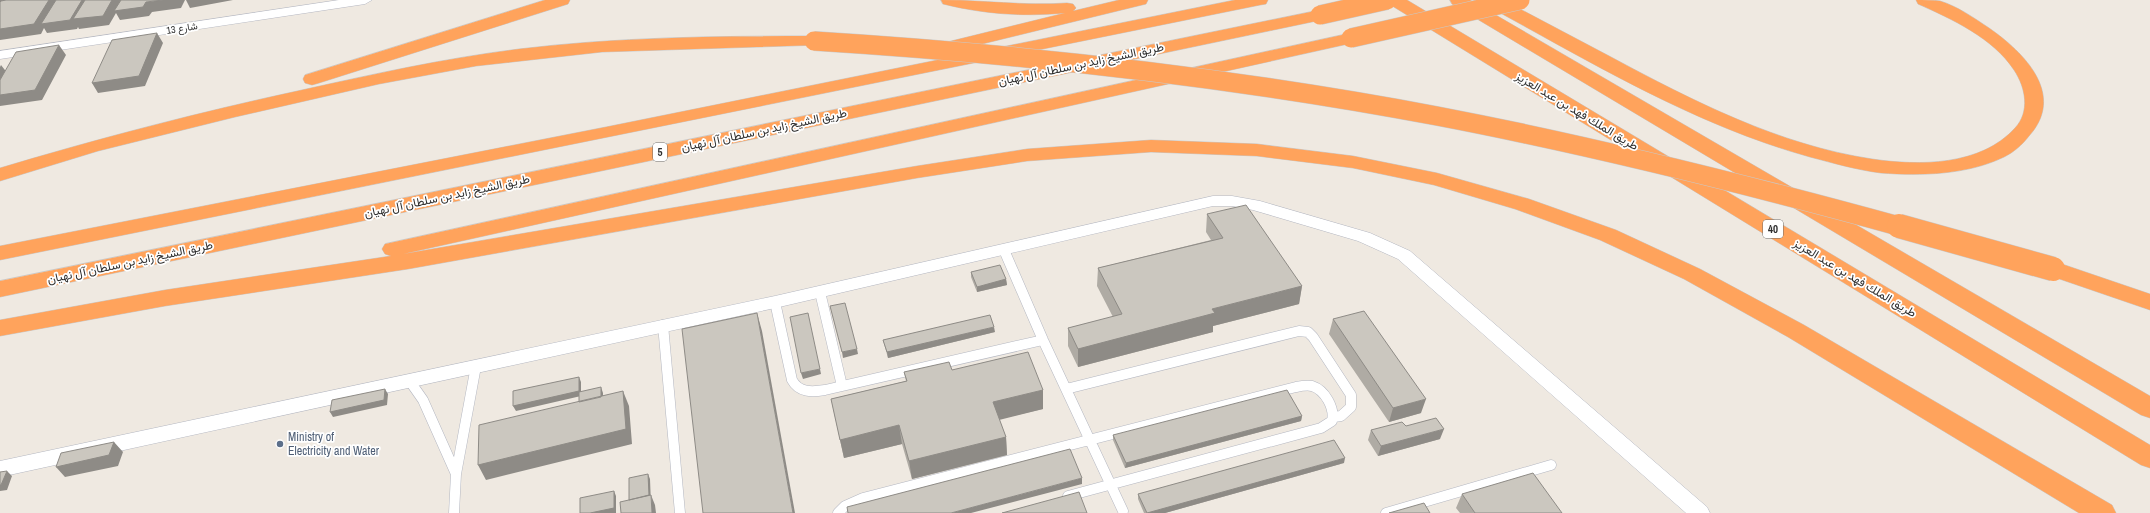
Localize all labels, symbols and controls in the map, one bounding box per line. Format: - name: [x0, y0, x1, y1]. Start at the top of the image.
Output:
- street label: شارع 13: [165, 19, 199, 37]
- street label: طريق الشيخ زايد بن سلطان آل نهيان: [997, 39, 1166, 90]
- street label: طريق الملك فهد بن عبد العزيز: [1512, 67, 1641, 154]
- street label: طريق الشيخ زايد بن سلطان آل نهيان: [680, 105, 849, 156]
- road number: 5: [653, 143, 667, 161]
- street label: طريق الشيخ زايد بن سلطان آل نهيان: [363, 171, 532, 222]
- road number: 40: [1763, 220, 1783, 238]
- street label: طريق الملك فهد بن عبد العزيز: [1790, 234, 1919, 321]
- street label: طريق الشيخ زايد بن سلطان آل نهيان: [46, 237, 215, 288]
- place label: Ministry of Electricity and Water: [288, 429, 380, 459]
- marker: Ministry of Electricity and Water: [275, 439, 285, 449]

